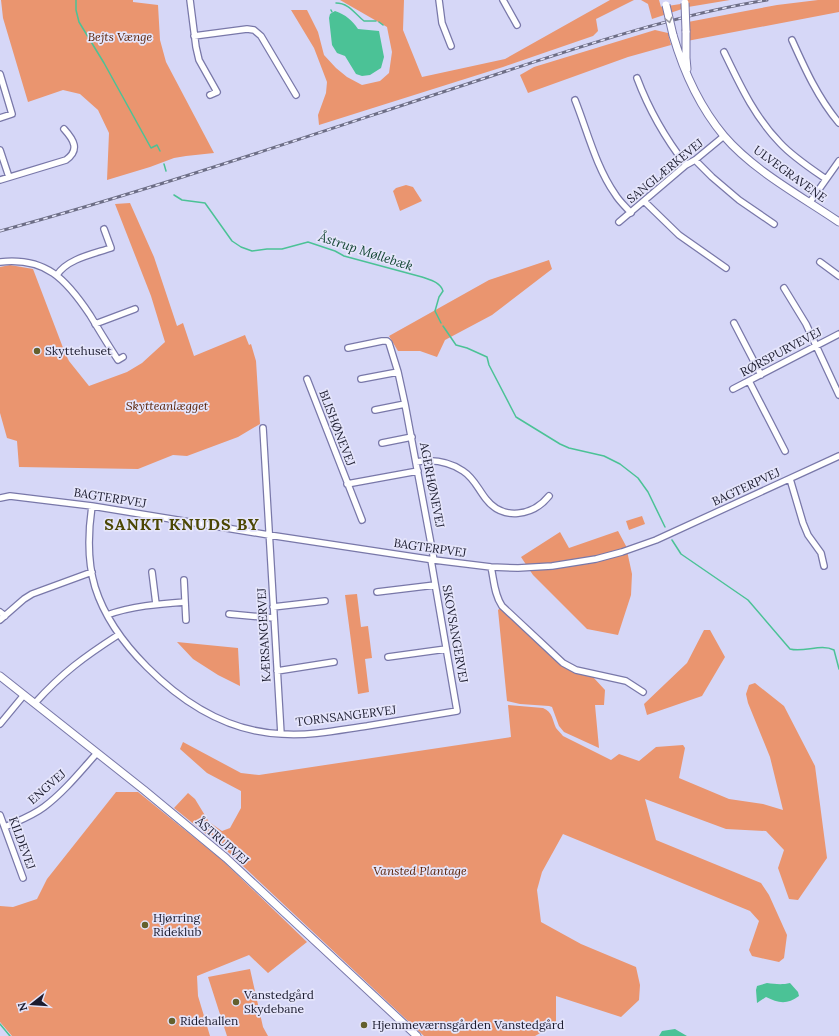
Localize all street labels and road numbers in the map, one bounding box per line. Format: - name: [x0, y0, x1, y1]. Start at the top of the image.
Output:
- street label: SANGLÆRKEVEJ: [623, 135, 706, 206]
- street label: ULVEGRAVENE: [751, 142, 830, 205]
- street label: RØRSPURVEVEJ: [737, 324, 825, 379]
- street label: BLISHØNEVEJ: [316, 388, 359, 468]
- street label: AGERHØNEVEJ: [417, 440, 448, 529]
- street label: BAGTERPVEJ: [709, 464, 783, 509]
- street label: BAGTERPVEJ: [73, 484, 148, 511]
- street label: BAGTERPVEJ: [393, 535, 468, 560]
- street label: SKOVSANGERVEJ: [439, 584, 472, 685]
- street label: KÆRSANGERVEJ: [254, 587, 273, 683]
- street label: TORNSANGERVEJ: [295, 702, 398, 729]
- street label: ENGVEJ: [25, 766, 69, 807]
- street label: ÅSTRUPVEJ: [192, 813, 252, 868]
- street label: KILDEVEJ: [6, 814, 39, 872]

